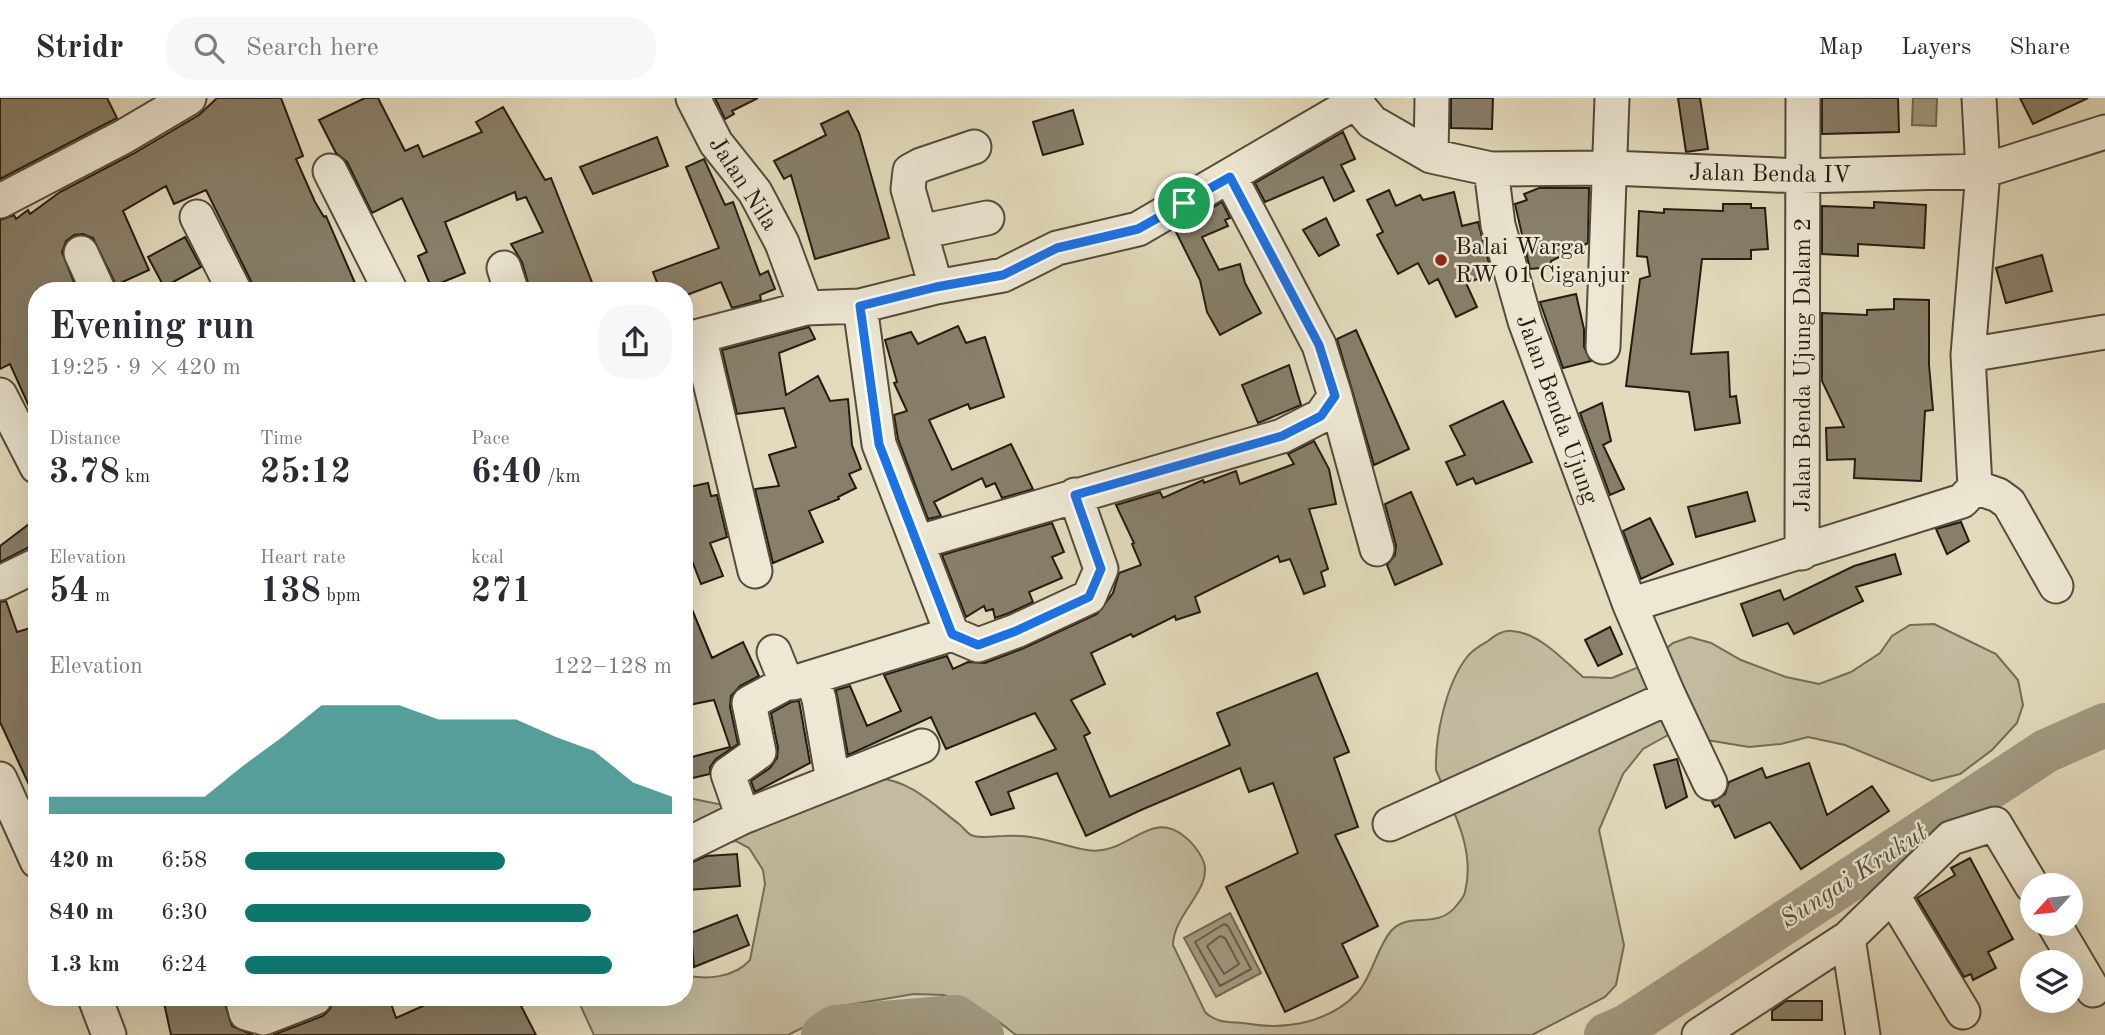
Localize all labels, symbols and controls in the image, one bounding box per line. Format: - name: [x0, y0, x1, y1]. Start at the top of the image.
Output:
- search box: [166, 17, 656, 80]
- icon: search: [190, 29, 228, 67]
- text: Stridr: [35, 32, 124, 65]
- text: Search here: [246, 35, 379, 61]
- text: Map: [1819, 36, 1863, 60]
- text: Layers: [1901, 36, 1971, 60]
- text: Share: [2009, 36, 2070, 60]
- street label: Jalan Nila: [703, 133, 781, 235]
- street label: Jalan Benda IV: [1689, 162, 1851, 188]
- pin: [1154, 173, 1214, 233]
- icon: arrive: [1165, 184, 1203, 222]
- street label: Jalan Benda Ujung Dalam 2: [1792, 218, 1816, 512]
- place label: Balai Warga RW 01 Ciganjur: [1455, 236, 1630, 288]
- marker: Balai Warga RW 01 Ciganjur: [1433, 252, 1449, 268]
- button: share: [598, 305, 672, 379]
- text: Evening run: [49, 309, 255, 347]
- street label: Jalan Benda Ujung: [1511, 312, 1602, 508]
- text: 19:25 · 9 × 420 m: [49, 356, 241, 379]
- text: Distance: [49, 430, 121, 449]
- text: Time: [260, 430, 303, 449]
- text: Pace: [471, 430, 510, 449]
- text: 3.78: [49, 455, 120, 490]
- text: 25:12: [260, 455, 351, 490]
- text: 6:40: [471, 455, 542, 490]
- text: km: [120, 468, 150, 487]
- text: /km: [542, 468, 581, 487]
- text: Elevation: [49, 549, 126, 568]
- text: Heart rate: [260, 549, 345, 568]
- text: kcal: [471, 549, 504, 568]
- text: 54: [49, 574, 90, 609]
- text: 138: [260, 574, 321, 609]
- text: 271: [471, 574, 532, 609]
- text: m: [90, 587, 110, 606]
- text: bpm: [321, 587, 361, 606]
- text: Elevation: [49, 655, 143, 678]
- text: 122–128 m: [553, 655, 672, 678]
- water label: Sungai Krukut: [1776, 819, 1933, 934]
- text: 420 m: [49, 849, 114, 872]
- text: 6:58: [161, 849, 207, 872]
- north arrow: [2020, 873, 2082, 936]
- map controls: [2020, 873, 2083, 1013]
- text: 840 m: [49, 901, 114, 924]
- text: 6:30: [161, 901, 207, 924]
- button: layers: [2020, 950, 2083, 1013]
- text: 1.3 km: [49, 953, 120, 976]
- text: 6:24: [161, 953, 207, 976]

